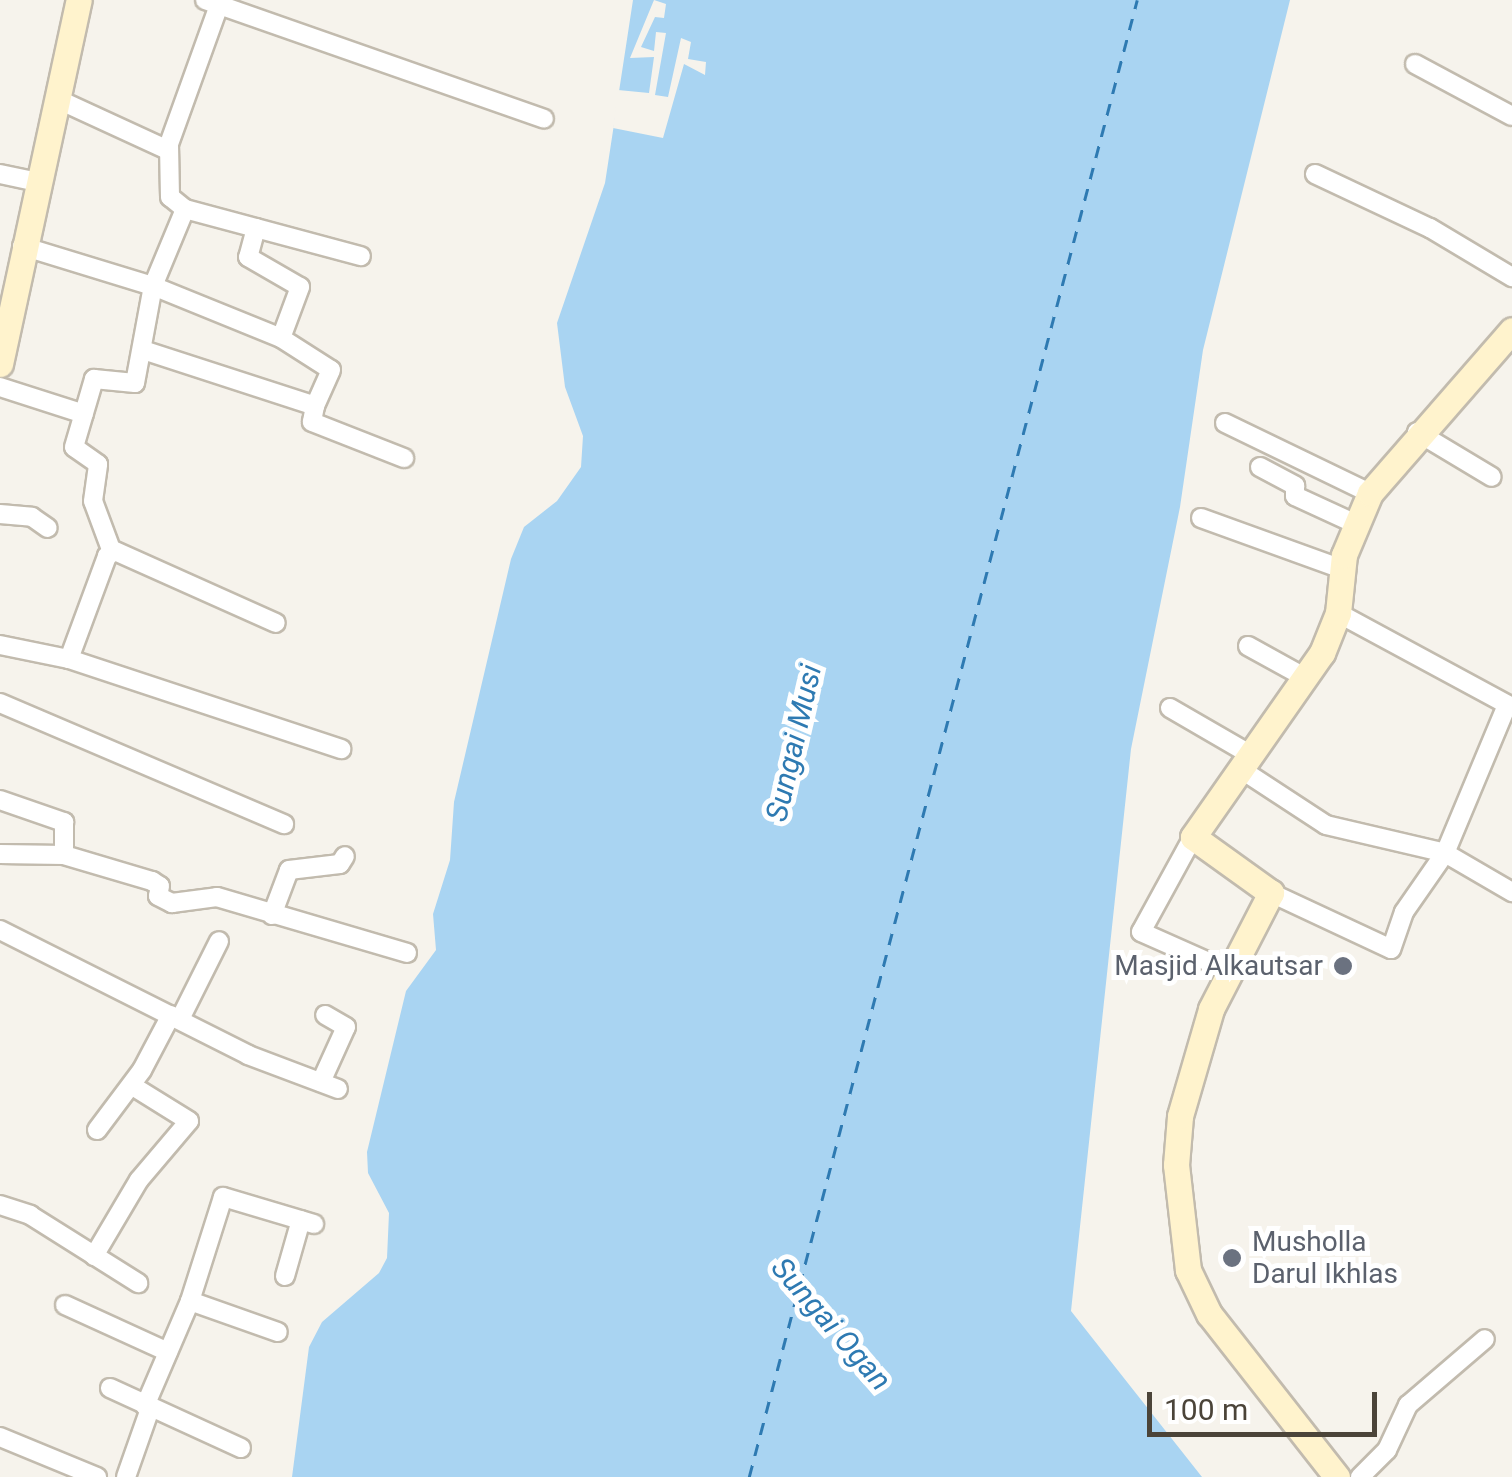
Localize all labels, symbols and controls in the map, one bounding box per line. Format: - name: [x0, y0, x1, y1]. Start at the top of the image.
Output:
- water label: Sungai Musi: [759, 661, 829, 825]
- place label: Masjid Alkautsar: [1114, 949, 1323, 983]
- marker: Masjid Alkautsar: [1332, 955, 1354, 977]
- place label: Musholla Darul Ikhlas: [1252, 1225, 1398, 1291]
- marker: Musholla Darul Ikhlas: [1221, 1247, 1243, 1269]
- water label: Sungai Ogan: [764, 1250, 898, 1398]
- scale bar: [1152, 1372, 1382, 1434]
- text: 100 m: [1164, 1392, 1248, 1427]

